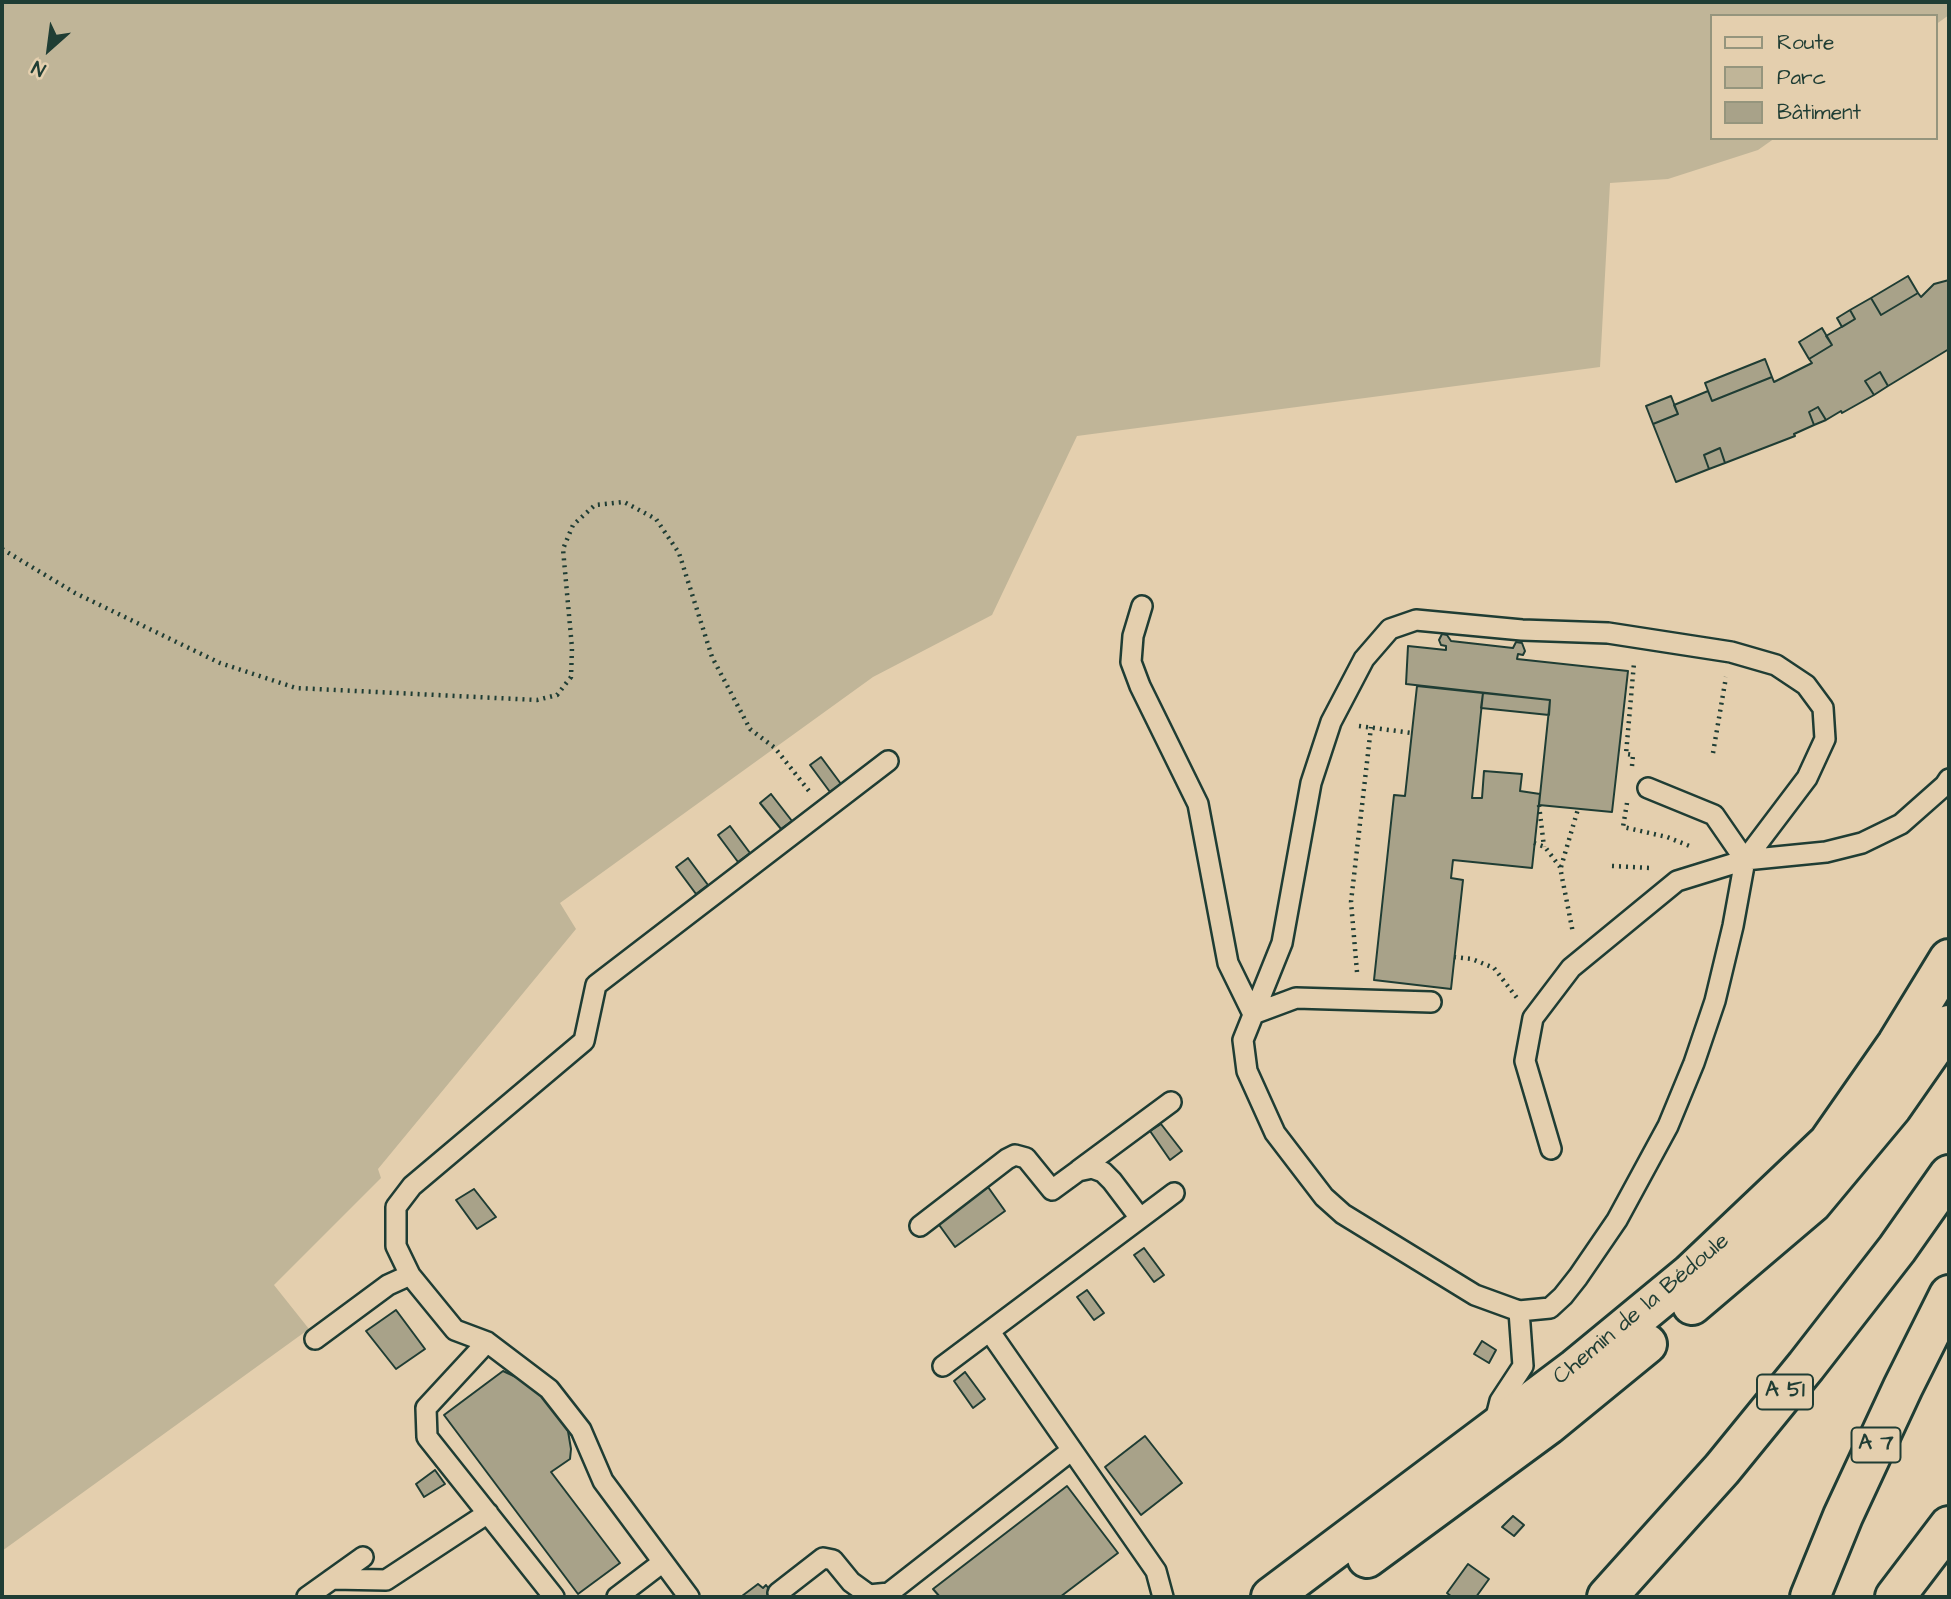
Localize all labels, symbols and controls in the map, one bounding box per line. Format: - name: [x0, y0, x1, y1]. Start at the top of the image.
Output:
- north arrow: [14, 14, 84, 84]
- legend: [1710, 14, 1937, 140]
- text: Route: [1777, 28, 1834, 57]
- text: N: [27, 53, 51, 83]
- text: Parc: [1777, 63, 1826, 92]
- text: Bâtiment: [1777, 98, 1861, 127]
- street label: Chemin de la Bédoule: [1548, 1228, 1736, 1392]
- road number: A 51: [1757, 1374, 1813, 1410]
- road number: A 7: [1852, 1428, 1900, 1462]

